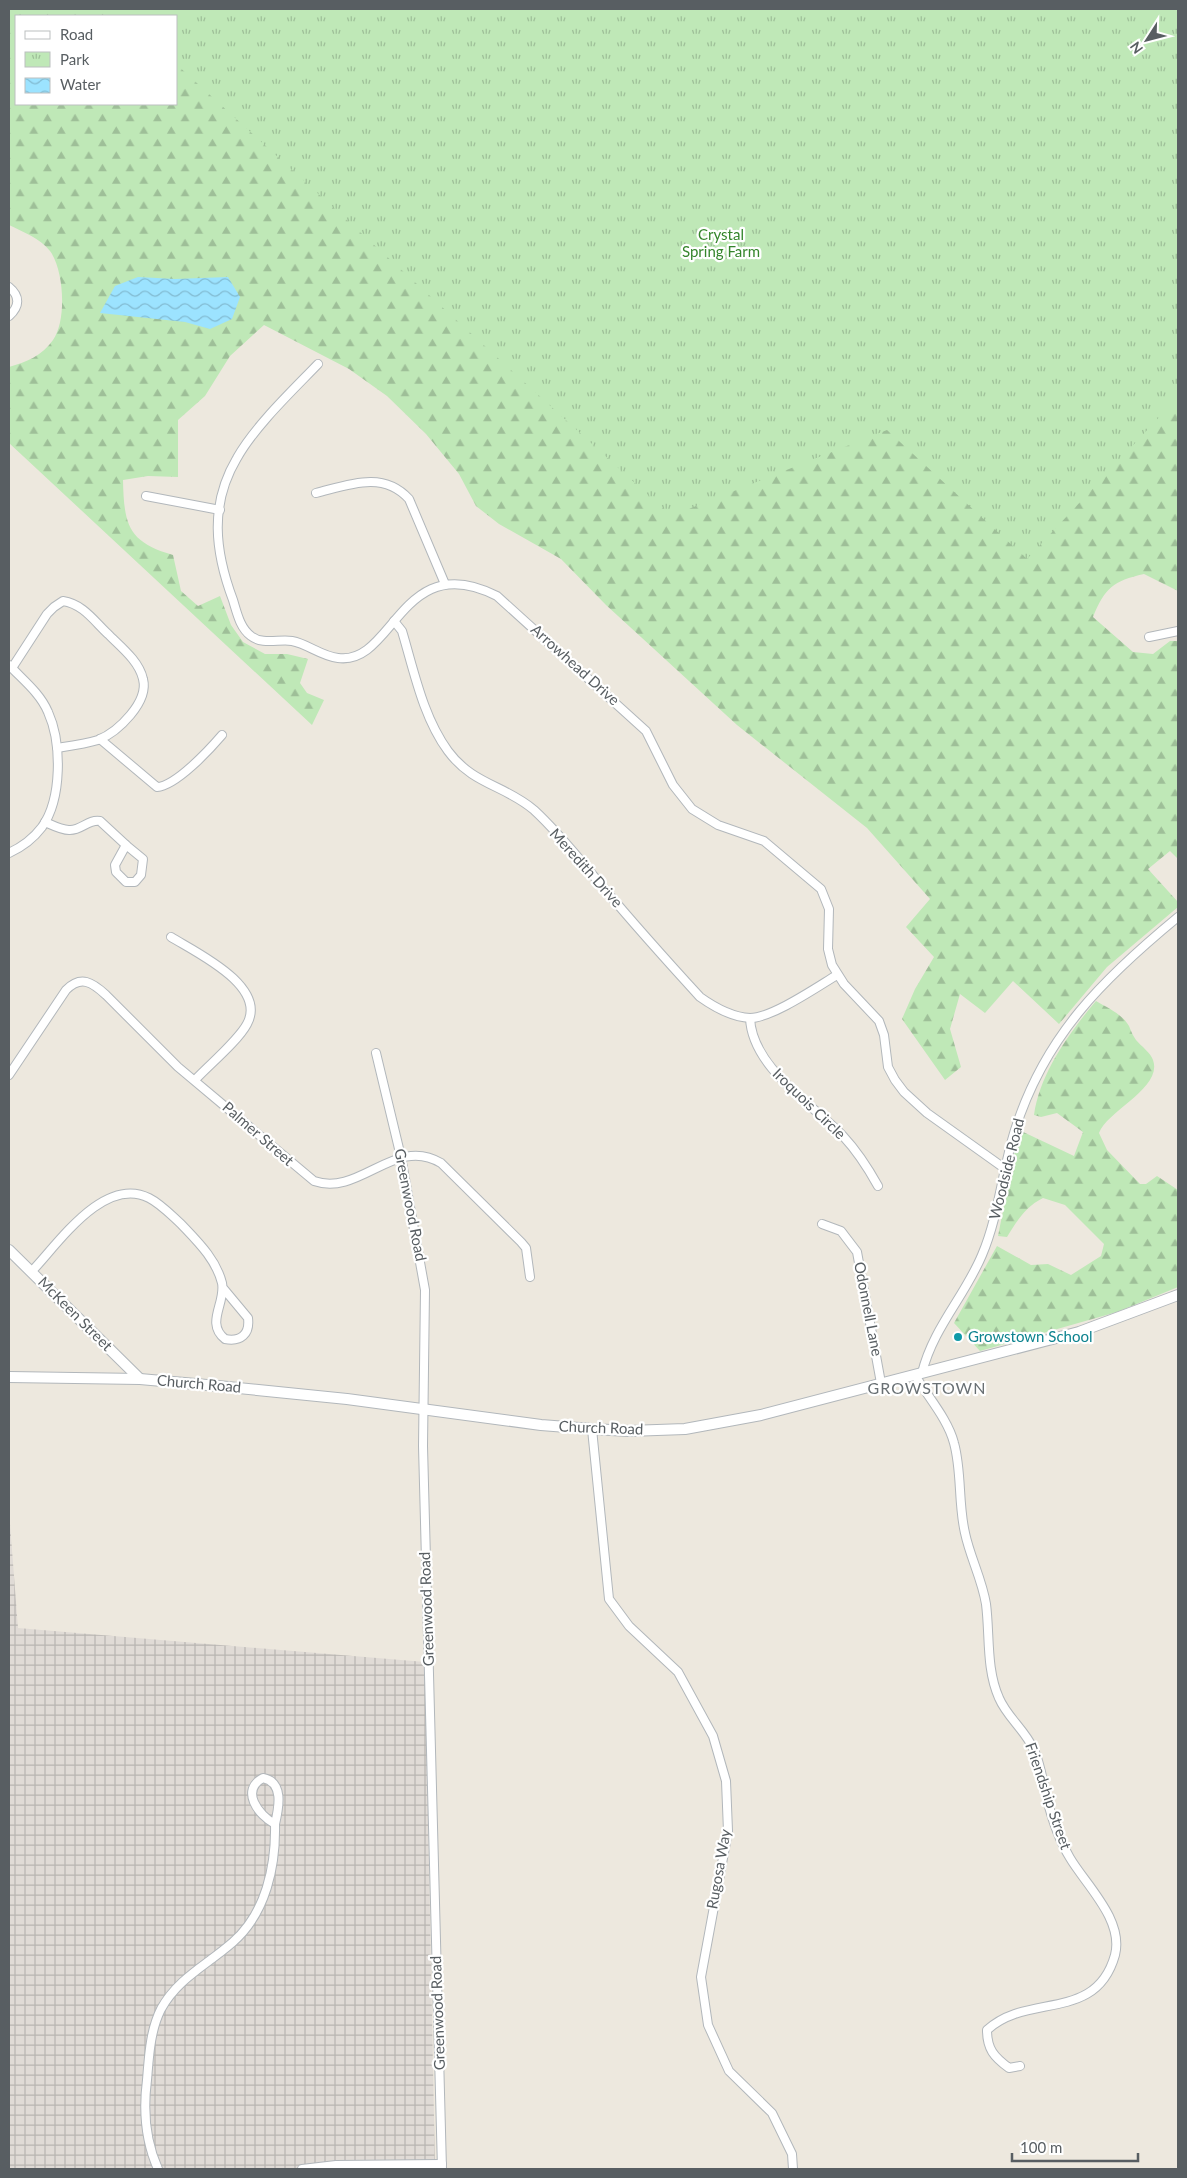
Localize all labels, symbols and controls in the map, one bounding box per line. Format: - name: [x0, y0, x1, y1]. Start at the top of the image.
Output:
- legend: [15, 15, 178, 105]
- north arrow: [1122, 15, 1172, 65]
- text: Road: [60, 25, 93, 43]
- text: N: [1126, 39, 1146, 57]
- text: Park: [60, 50, 90, 68]
- text: Water: [60, 75, 101, 93]
- park label: Crystal Spring Farm: [682, 225, 760, 260]
- street label: Arrowhead Drive: [528, 620, 624, 709]
- street label: Meredith Drive: [547, 824, 627, 911]
- street label: Iroquois Circle: [770, 1064, 850, 1143]
- street label: Palmer Street: [219, 1097, 298, 1169]
- street label: Woodside Road: [985, 1116, 1027, 1221]
- street label: Greenwood Road: [391, 1147, 431, 1263]
- street label: Odonnell Lane: [851, 1260, 887, 1358]
- street label: McKeen Street: [35, 1272, 117, 1355]
- place label: Growstown School: [968, 1327, 1093, 1345]
- marker: Growstown School: [952, 1331, 964, 1343]
- street label: Church Road: [156, 1370, 242, 1396]
- district label: GROWSTOWN: [868, 1378, 986, 1397]
- street label: Church Road: [558, 1417, 644, 1437]
- street label: Greenwood Road: [415, 1552, 437, 1666]
- street label: Friendship Street: [1022, 1740, 1076, 1852]
- street label: Rugosa Way: [702, 1827, 734, 1910]
- street label: Greenwood Road: [426, 1956, 448, 2070]
- scale bar: [1012, 2130, 1138, 2162]
- text: 100 m: [1020, 2138, 1062, 2156]

